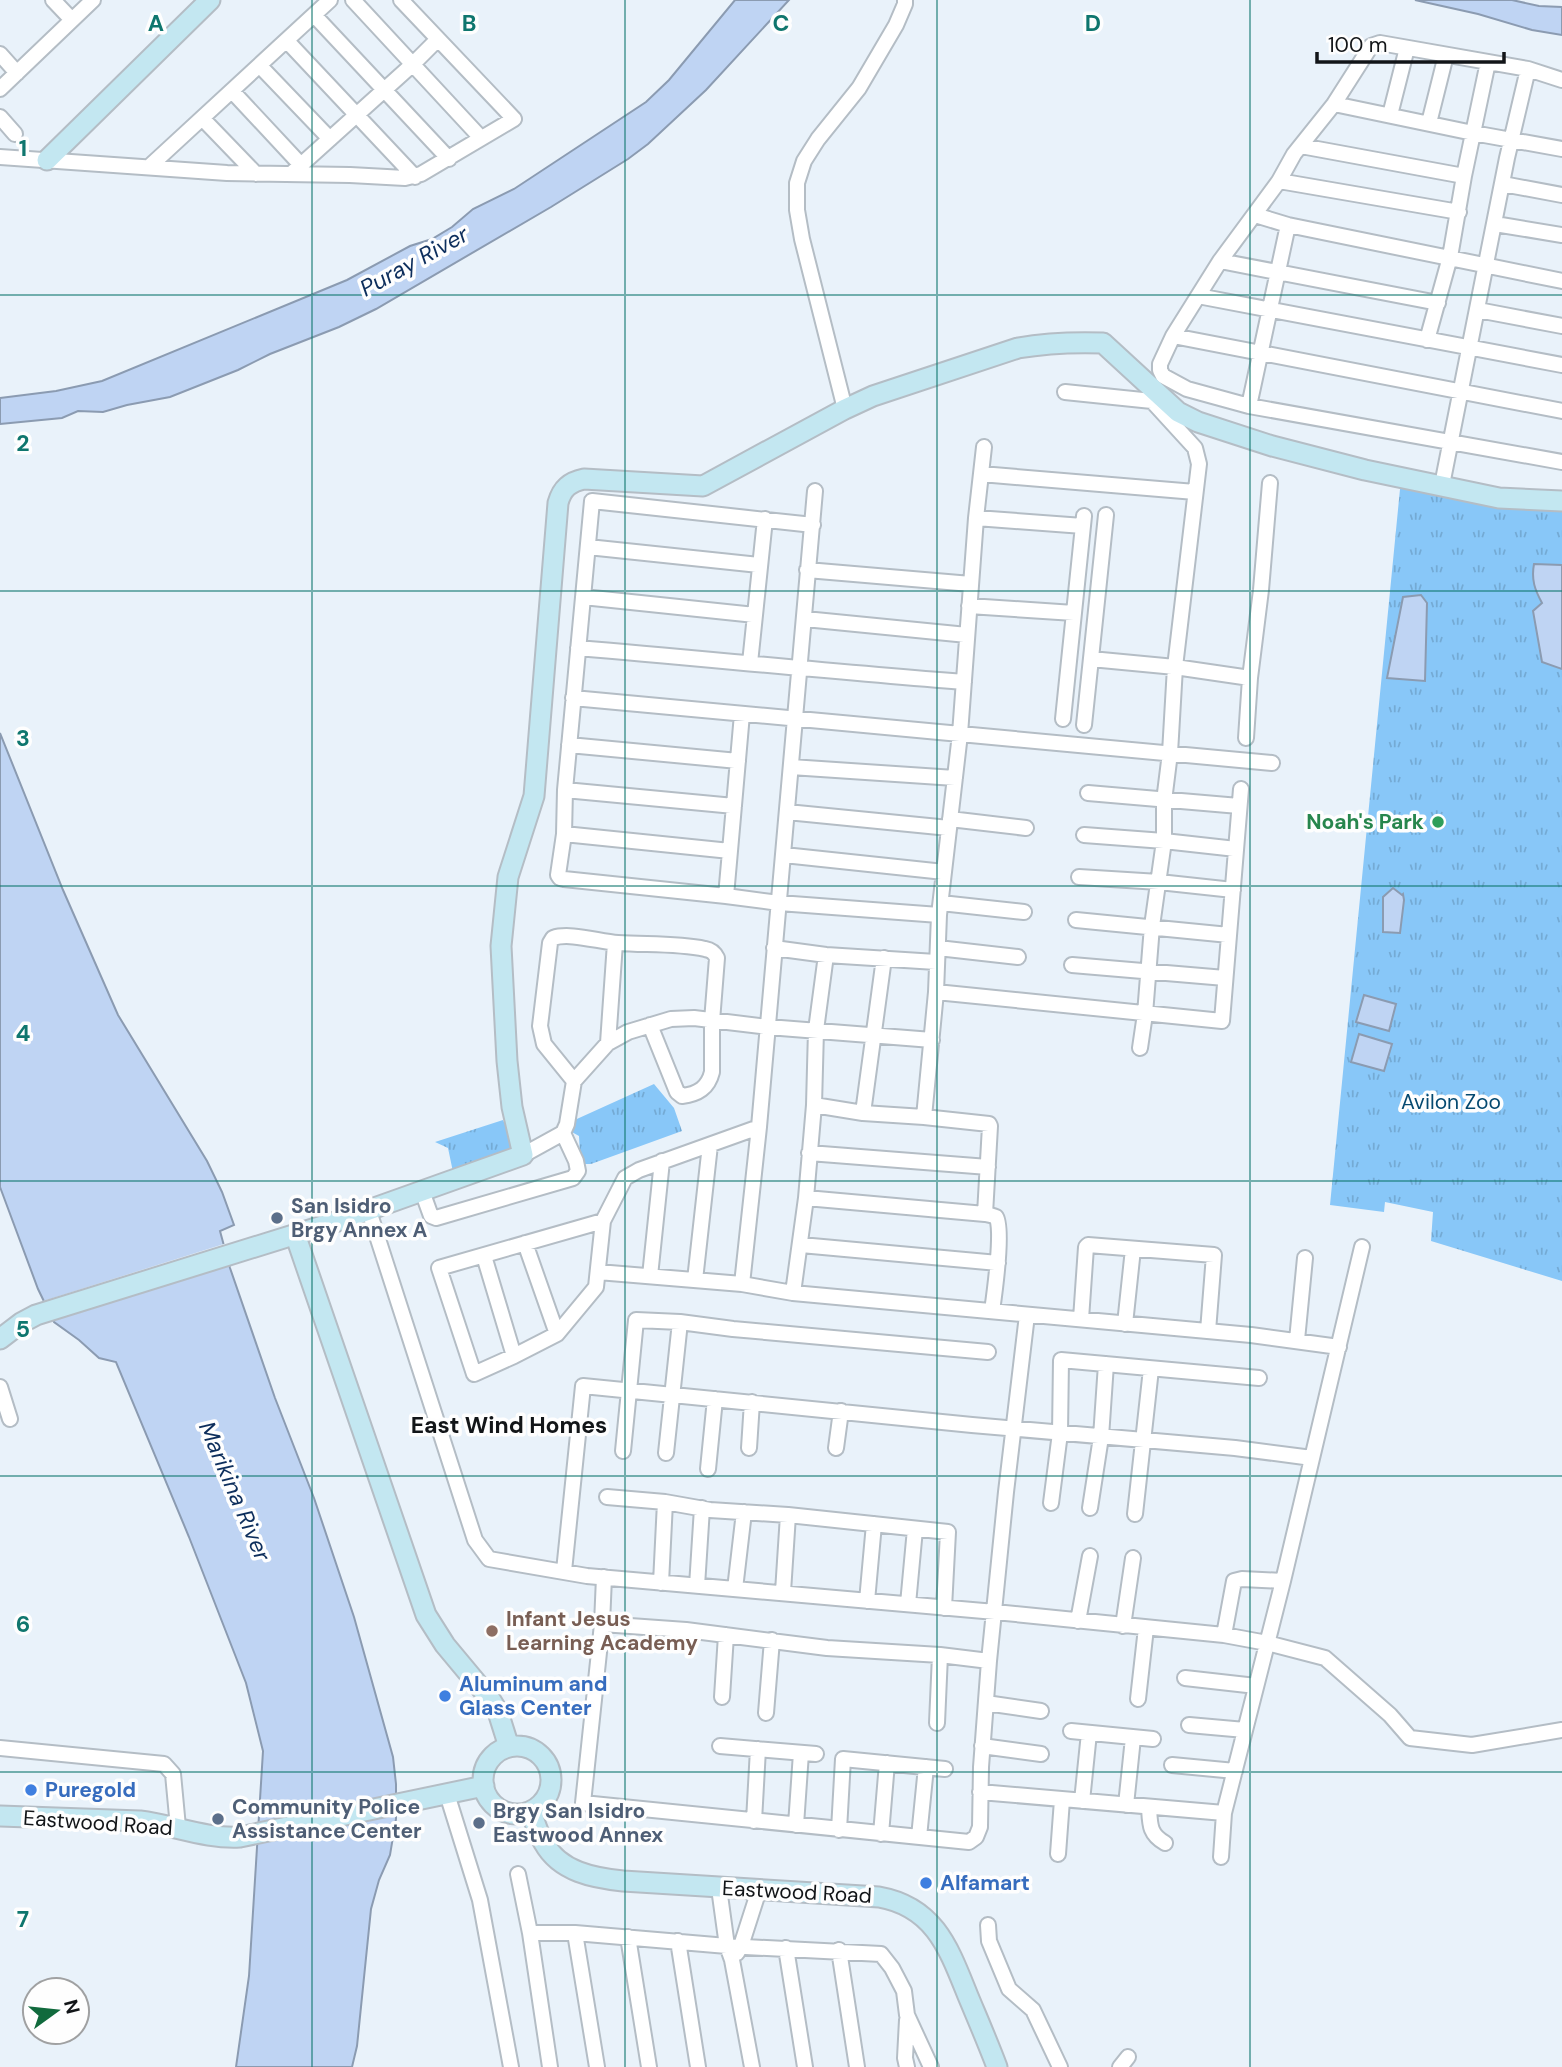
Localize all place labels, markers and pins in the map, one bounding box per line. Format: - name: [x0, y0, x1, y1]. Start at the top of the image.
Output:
- place label: Noah's Park: [1306, 808, 1424, 836]
- marker: Noah's Park: [1430, 814, 1446, 830]
- place label: San Isidro Brgy Annex A: [291, 1192, 427, 1244]
- marker: San Isidro Brgy Annex A: [269, 1210, 285, 1226]
- place label: Infant Jesus Learning Academy: [506, 1605, 698, 1657]
- marker: Infant Jesus Learning Academy: [484, 1623, 500, 1639]
- place label: Aluminum and Glass Center: [459, 1670, 608, 1722]
- marker: Aluminum and Glass Center: [437, 1688, 453, 1704]
- place label: Puregold: [45, 1776, 136, 1804]
- marker: Puregold: [23, 1782, 39, 1798]
- place label: Community Police Assistance Center: [232, 1793, 422, 1845]
- place label: Brgy San Isidro Eastwood Annex: [493, 1797, 663, 1849]
- marker: Community Police Assistance Center: [210, 1811, 226, 1827]
- marker: Brgy San Isidro Eastwood Annex: [471, 1815, 487, 1831]
- place label: Alfamart: [940, 1869, 1030, 1897]
- marker: Alfamart: [918, 1875, 934, 1891]

